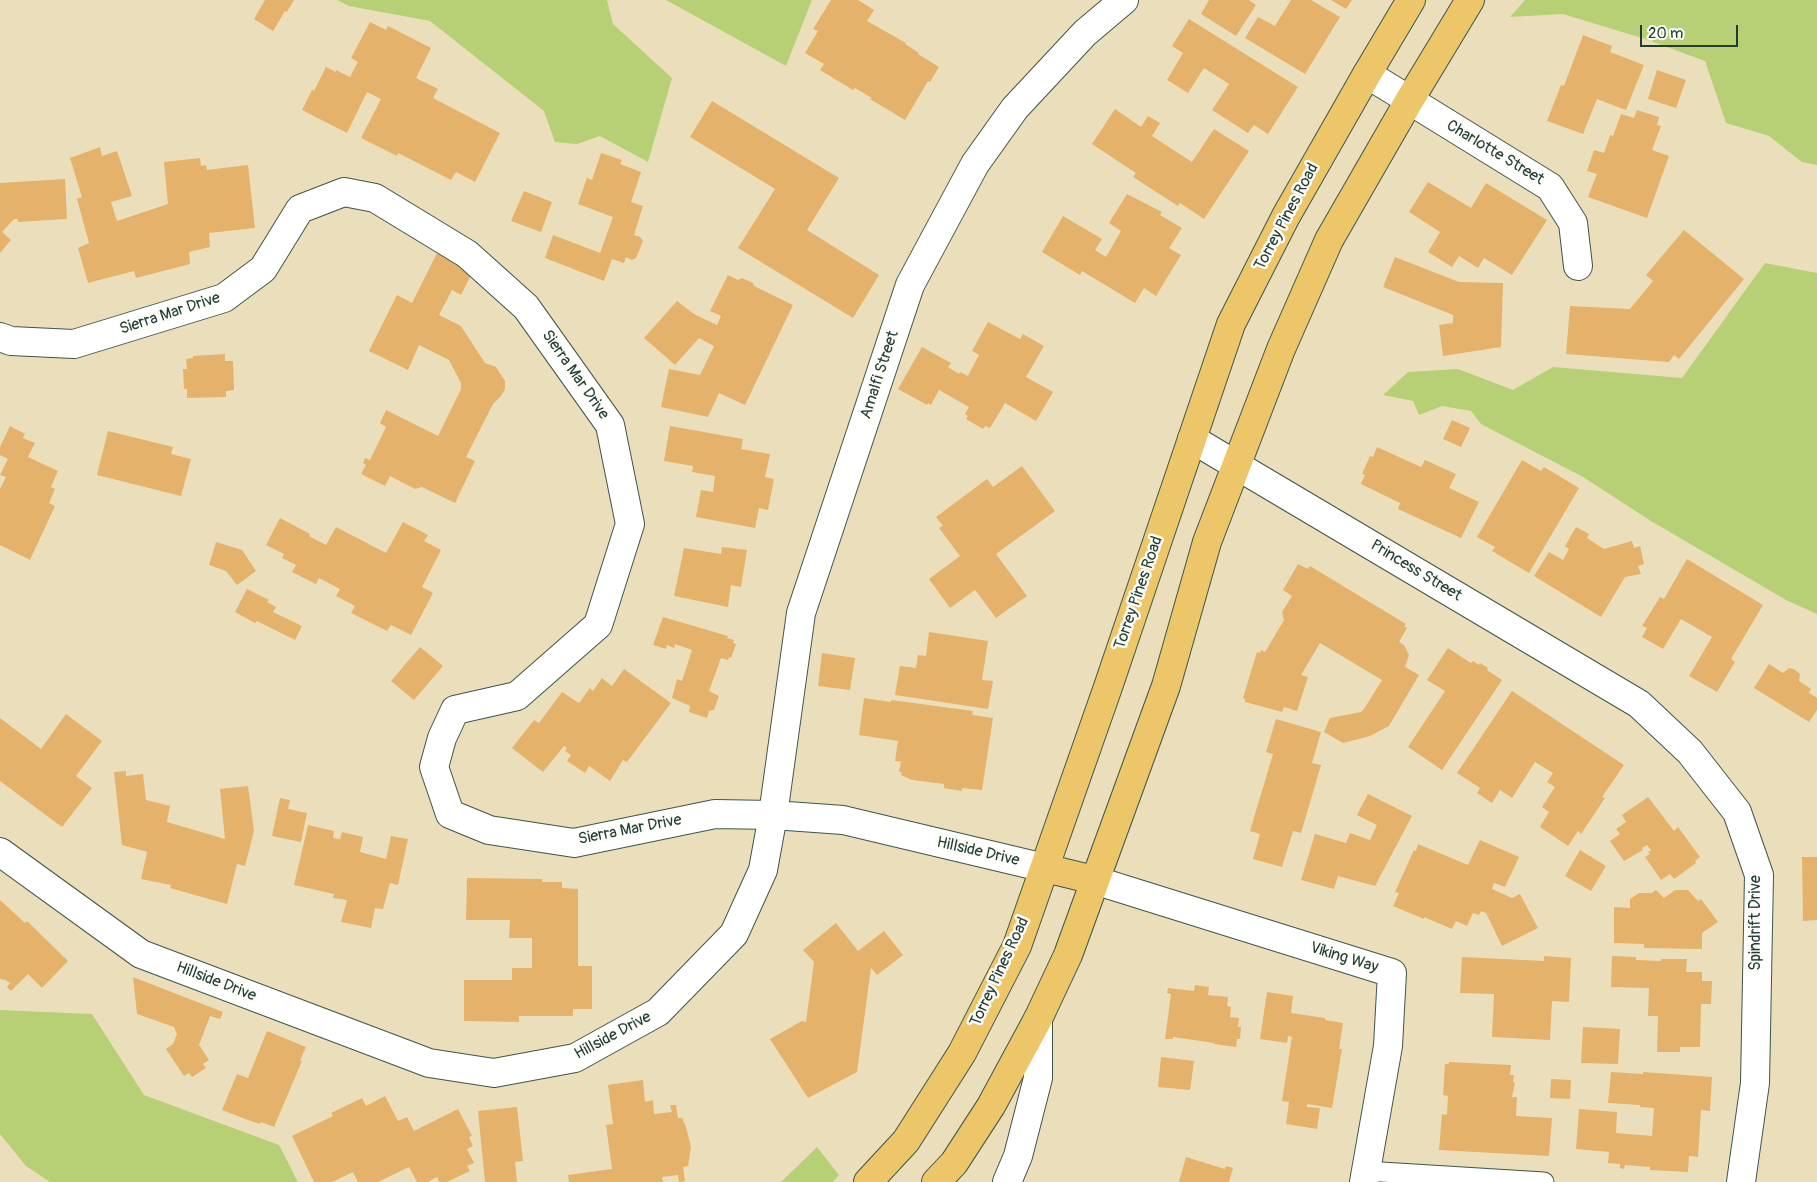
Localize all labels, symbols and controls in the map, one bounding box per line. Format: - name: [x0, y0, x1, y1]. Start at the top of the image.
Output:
- scale bar: [1642, 15, 1740, 47]
- text: 20 m: [1648, 24, 1683, 43]
- street label: Charlotte Street: [1443, 116, 1547, 190]
- street label: Torrey Pines Road: [1251, 160, 1323, 274]
- street label: Sierra Mar Drive: [117, 289, 223, 339]
- street label: Sierra Mar Drive: [537, 327, 613, 423]
- street label: Amalfi Street: [857, 328, 903, 422]
- street label: Torrey Pines Road: [1111, 534, 1167, 652]
- street label: Princess Street: [1367, 536, 1465, 606]
- street label: Sierra Mar Drive: [577, 811, 683, 849]
- street label: Hillside Drive: [935, 833, 1021, 871]
- street label: Spindrift Drive: [1746, 875, 1766, 971]
- street label: Torrey Pines Road: [966, 914, 1034, 1030]
- street label: Viking Way: [1308, 939, 1380, 977]
- street label: Hillside Drive: [173, 958, 259, 1006]
- street label: Hillside Drive: [571, 1008, 655, 1064]

